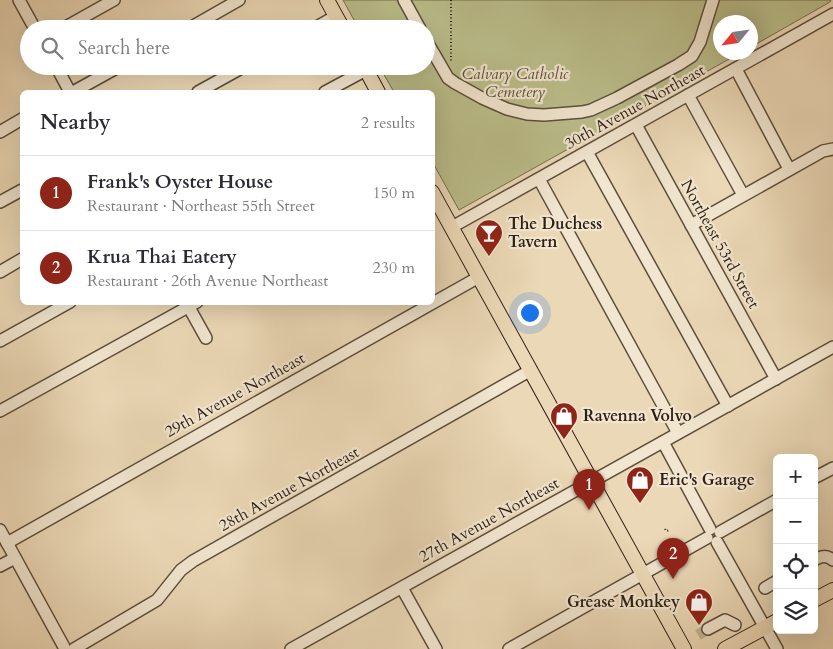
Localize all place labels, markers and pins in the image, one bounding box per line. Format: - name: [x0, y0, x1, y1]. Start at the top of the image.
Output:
- place label: The Duchess Tavern: [508, 213, 602, 253]
- bar icon: The Duchess Tavern: [474, 218, 504, 257]
- shop icon: Ravenna Volvo: [549, 401, 579, 440]
- place label: Ravenna Volvo: [583, 405, 692, 427]
- shop icon: Eric's Garage: [625, 465, 655, 504]
- pin: 1: [573, 469, 605, 510]
- place label: Eric's Garage: [659, 469, 755, 491]
- pin: 2: [657, 538, 689, 579]
- shop icon: Grease Monkey: [684, 587, 714, 626]
- place label: Grease Monkey: [567, 591, 680, 613]

